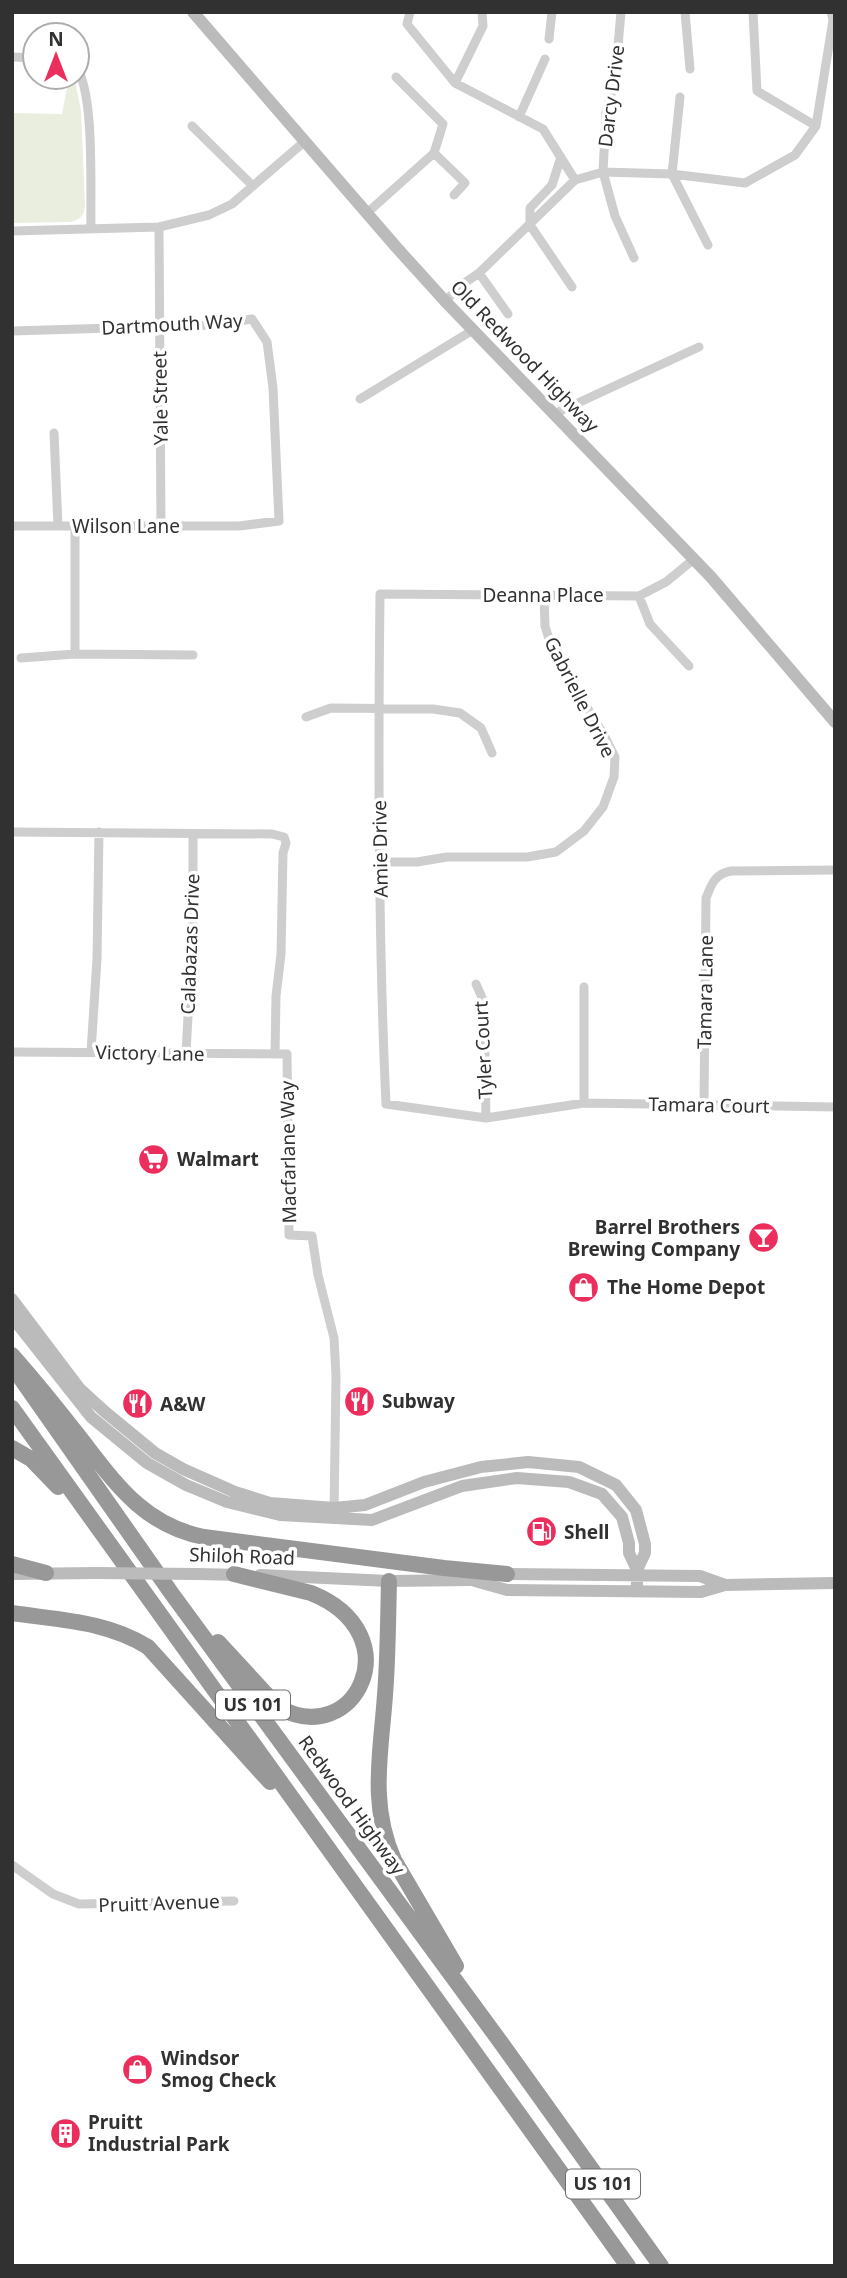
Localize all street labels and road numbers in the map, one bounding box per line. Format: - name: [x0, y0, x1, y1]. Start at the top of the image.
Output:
- street label: Darcy Drive: [592, 43, 630, 149]
- street label: Old Redwood Highway: [445, 274, 605, 438]
- street label: Dartmouth Way: [101, 307, 244, 341]
- street label: Yale Street: [146, 351, 174, 445]
- street label: Wilson Lane: [72, 513, 180, 539]
- street label: Deanna Place: [482, 582, 604, 608]
- street label: Gabrielle Drive: [538, 632, 622, 762]
- street label: Amie Drive: [366, 800, 394, 898]
- street label: Calabazas Drive: [175, 873, 205, 1015]
- street label: Tamara Lane: [691, 935, 719, 1049]
- street label: Tyler Court: [467, 1000, 499, 1100]
- street label: Victory Lane: [95, 1039, 205, 1067]
- street label: Macfarlane Way: [274, 1080, 302, 1224]
- street label: Tamara Court: [648, 1091, 770, 1119]
- street label: Shiloh Road: [189, 1541, 295, 1571]
- road number: US 101: [216, 1690, 290, 1720]
- street label: Redwood Highway: [293, 1730, 412, 1880]
- street label: Pruitt Avenue: [98, 1888, 220, 1918]
- road number: US 101: [566, 2170, 640, 2198]

